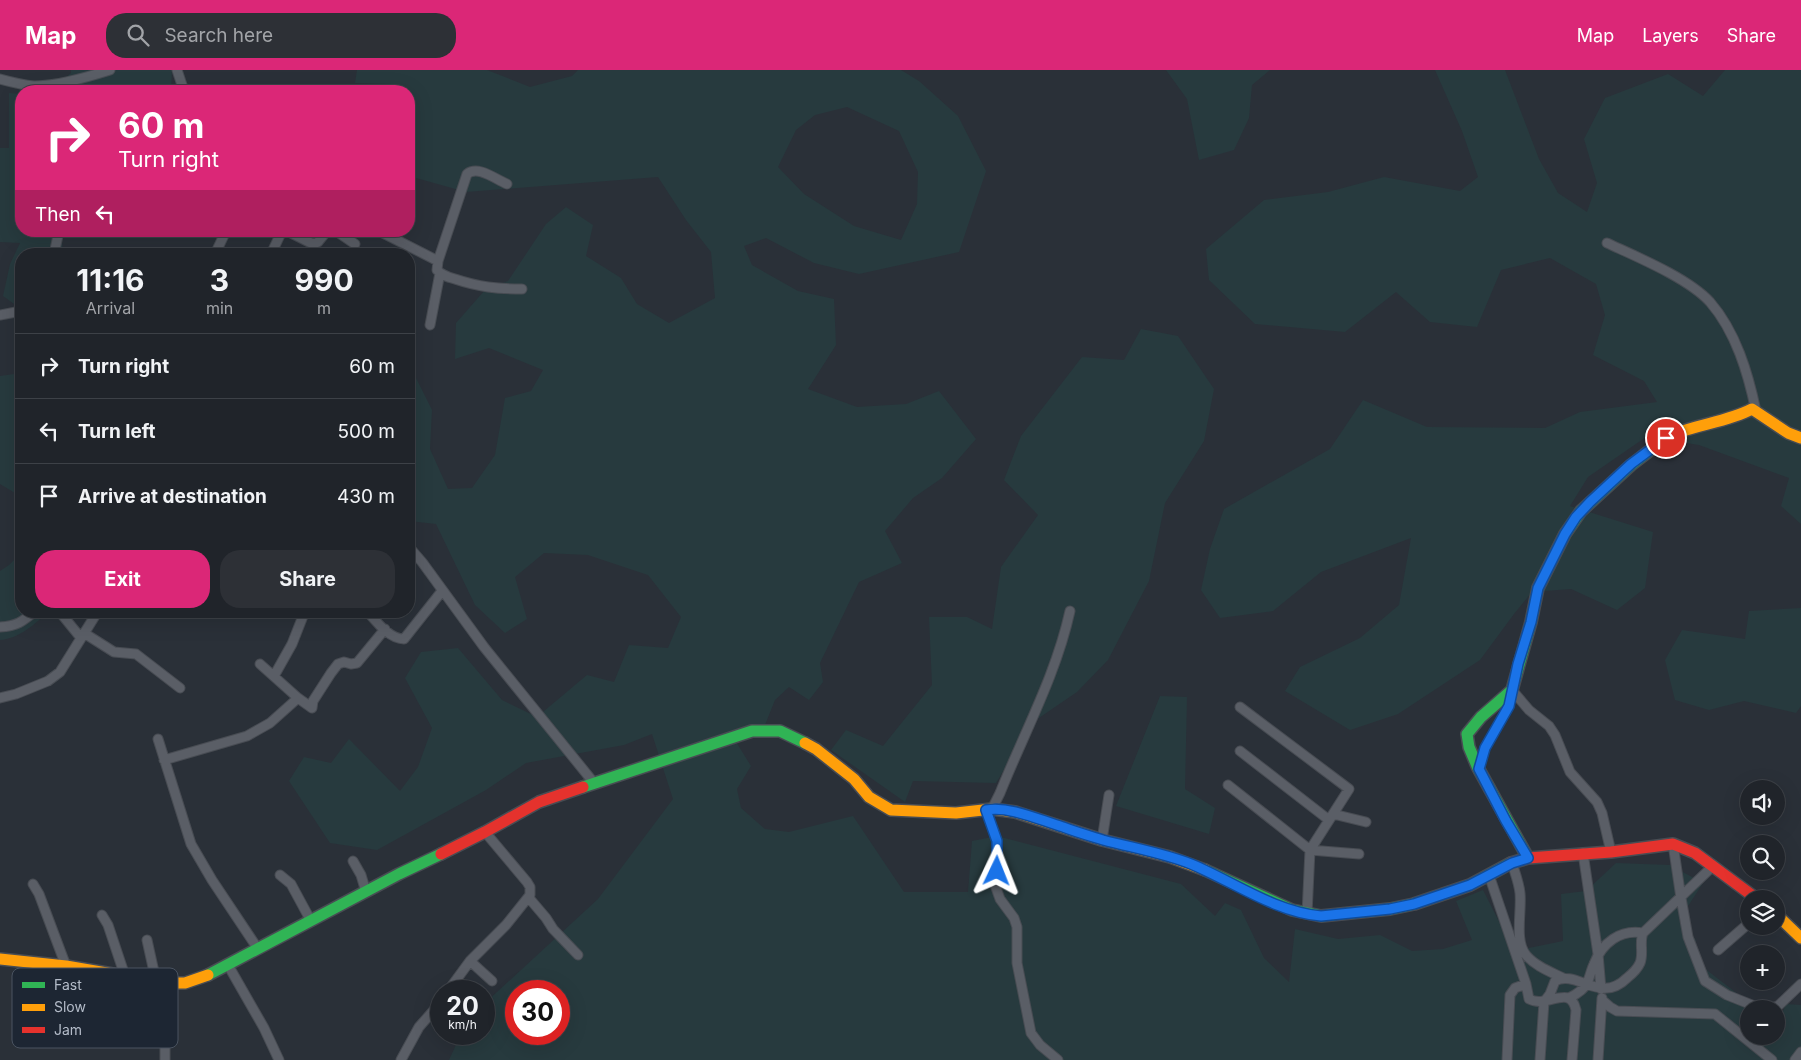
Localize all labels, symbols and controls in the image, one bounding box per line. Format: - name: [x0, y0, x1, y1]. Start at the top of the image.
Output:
- search box: [106, 13, 456, 58]
- text: Map: [25, 21, 76, 50]
- icon: search: [124, 21, 152, 49]
- text: Search here: [164, 24, 273, 47]
- text: Map: [1577, 25, 1614, 46]
- text: Layers: [1642, 25, 1699, 46]
- text: Share: [1727, 25, 1776, 46]
- text: 60 m: [118, 104, 205, 146]
- icon: right: [35, 105, 100, 170]
- text: Turn right: [118, 146, 219, 172]
- icon: left: [91, 200, 119, 228]
- text: Then: [35, 203, 81, 226]
- text: 11:16: [76, 262, 145, 298]
- text: 3: [210, 262, 229, 298]
- text: 990: [295, 262, 354, 298]
- text: Arrival: [86, 298, 135, 318]
- text: min: [206, 298, 233, 318]
- text: m: [317, 298, 331, 318]
- icon: right: [35, 352, 63, 380]
- text: Turn right: [78, 355, 169, 378]
- text: 60 m: [349, 355, 395, 378]
- icon: left: [35, 417, 63, 445]
- pin: [1645, 417, 1687, 459]
- text: Turn left: [78, 420, 156, 443]
- text: 500 m: [337, 420, 395, 443]
- icon: arrive: [1652, 424, 1680, 452]
- icon: arrive: [35, 482, 63, 510]
- text: Arrive at destination: [78, 485, 267, 508]
- text: 430 m: [337, 485, 395, 508]
- button: Exit: [35, 550, 210, 608]
- button: Share: [220, 550, 395, 608]
- map controls: [1740, 780, 1785, 1045]
- button: sound: [1740, 780, 1785, 825]
- button: search: [1740, 835, 1785, 880]
- position arrow: [970, 844, 1022, 896]
- button: layers: [1740, 890, 1785, 935]
- button: +: [1740, 945, 1785, 990]
- legend: [12, 968, 178, 1048]
- text: Fast: [54, 976, 82, 993]
- speed limit sign: 30: [505, 980, 570, 1045]
- text: 20: [446, 991, 479, 1021]
- text: Slow: [54, 998, 86, 1015]
- button: −: [1740, 1000, 1785, 1045]
- text: km/h: [448, 1017, 477, 1032]
- text: Jam: [54, 1021, 82, 1038]

